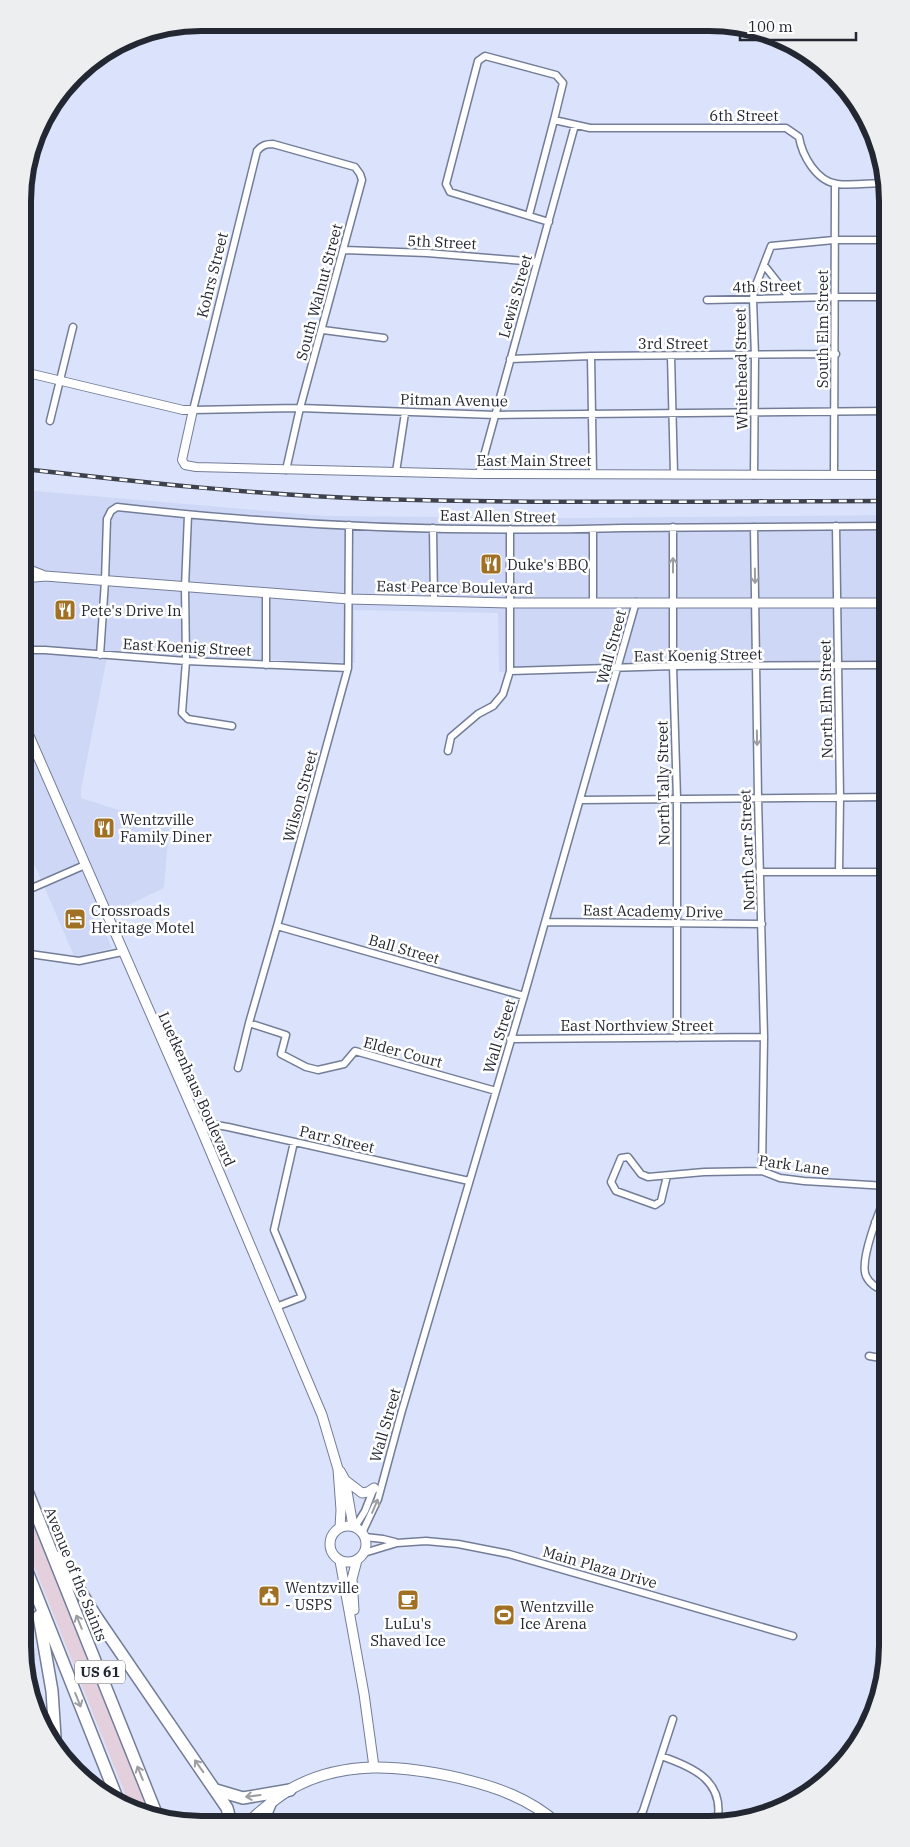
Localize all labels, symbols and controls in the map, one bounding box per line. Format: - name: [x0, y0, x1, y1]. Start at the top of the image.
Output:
- scale bar: [740, 10, 856, 42]
- text: 100 m: [748, 17, 793, 36]
- street label: 6th Street: [709, 106, 779, 125]
- street label: South Walnut Street: [292, 222, 346, 362]
- street label: Kohrs Street: [192, 230, 232, 320]
- street label: 5th Street: [407, 231, 477, 253]
- street label: Lewis Street: [494, 252, 536, 340]
- street label: South Elm Street: [813, 270, 832, 388]
- street label: 4th Street: [732, 275, 802, 297]
- street label: Whitehead Street: [730, 308, 752, 430]
- street label: 3rd Street: [638, 334, 708, 353]
- street label: Pitman Avenue: [400, 390, 508, 410]
- street label: East Main Street: [477, 451, 592, 470]
- street label: East Allen Street: [440, 505, 556, 527]
- restaurant icon: Duke's BBQ: [479, 552, 503, 576]
- place label: Duke's BBQ: [507, 555, 588, 574]
- one-way arrow: [668, 558, 678, 574]
- one-way arrow: [750, 568, 760, 584]
- street label: East Pearce Boulevard: [376, 576, 534, 598]
- restaurant icon: Pete's Drive In: [53, 598, 77, 622]
- place label: Pete's Drive In: [81, 601, 182, 620]
- street label: Wall Street: [592, 608, 630, 686]
- street label: East Koenig Street: [122, 634, 252, 660]
- street label: North Elm Street: [815, 639, 837, 759]
- street label: East Koenig Street: [633, 644, 763, 666]
- street label: North Tally Street: [652, 720, 674, 846]
- one-way arrow: [752, 730, 762, 746]
- street label: Wilson Street: [279, 748, 321, 844]
- street label: North Carr Street: [735, 789, 759, 911]
- place label: Wentzville Family Diner: [120, 810, 212, 846]
- restaurant icon: Wentzville Family Diner: [92, 816, 116, 840]
- street label: East Academy Drive: [583, 900, 723, 922]
- place label: Crossroads Heritage Motel: [91, 901, 195, 937]
- hotel icon: Crossroads Heritage Motel: [63, 907, 87, 931]
- street label: Ball Street: [366, 930, 442, 968]
- street label: Wall Street: [479, 997, 519, 1075]
- street label: Luetkenhaus Boulevard: [154, 1009, 240, 1169]
- street label: East Northview Street: [560, 1016, 714, 1035]
- street label: Elder Court: [362, 1032, 444, 1072]
- street label: Parr Street: [298, 1121, 376, 1157]
- street label: Park Lane: [758, 1151, 830, 1179]
- street label: Wall Street: [365, 1386, 405, 1464]
- one-way arrow: [370, 1499, 380, 1514]
- street label: Avenue of the Saints: [40, 1504, 112, 1644]
- street label: Main Plaza Drive: [541, 1542, 659, 1592]
- place label: Wentzville - USPS: [285, 1578, 359, 1614]
- public building icon: Wentzville - USPS: [257, 1584, 281, 1608]
- cafe icon: LuLu's Shaved Ice: [396, 1588, 420, 1612]
- place label: Wentzville Ice Arena: [520, 1597, 594, 1633]
- sports icon: Wentzville Ice Arena: [492, 1603, 516, 1627]
- place label: LuLu's Shaved Ice: [370, 1614, 446, 1650]
- one-way arrow: [74, 1615, 84, 1630]
- road number: US 61: [75, 1660, 125, 1684]
- one-way arrow: [74, 1692, 83, 1707]
- one-way arrow: [194, 1759, 204, 1773]
- one-way arrow: [135, 1765, 144, 1781]
- one-way arrow: [245, 1791, 261, 1801]

